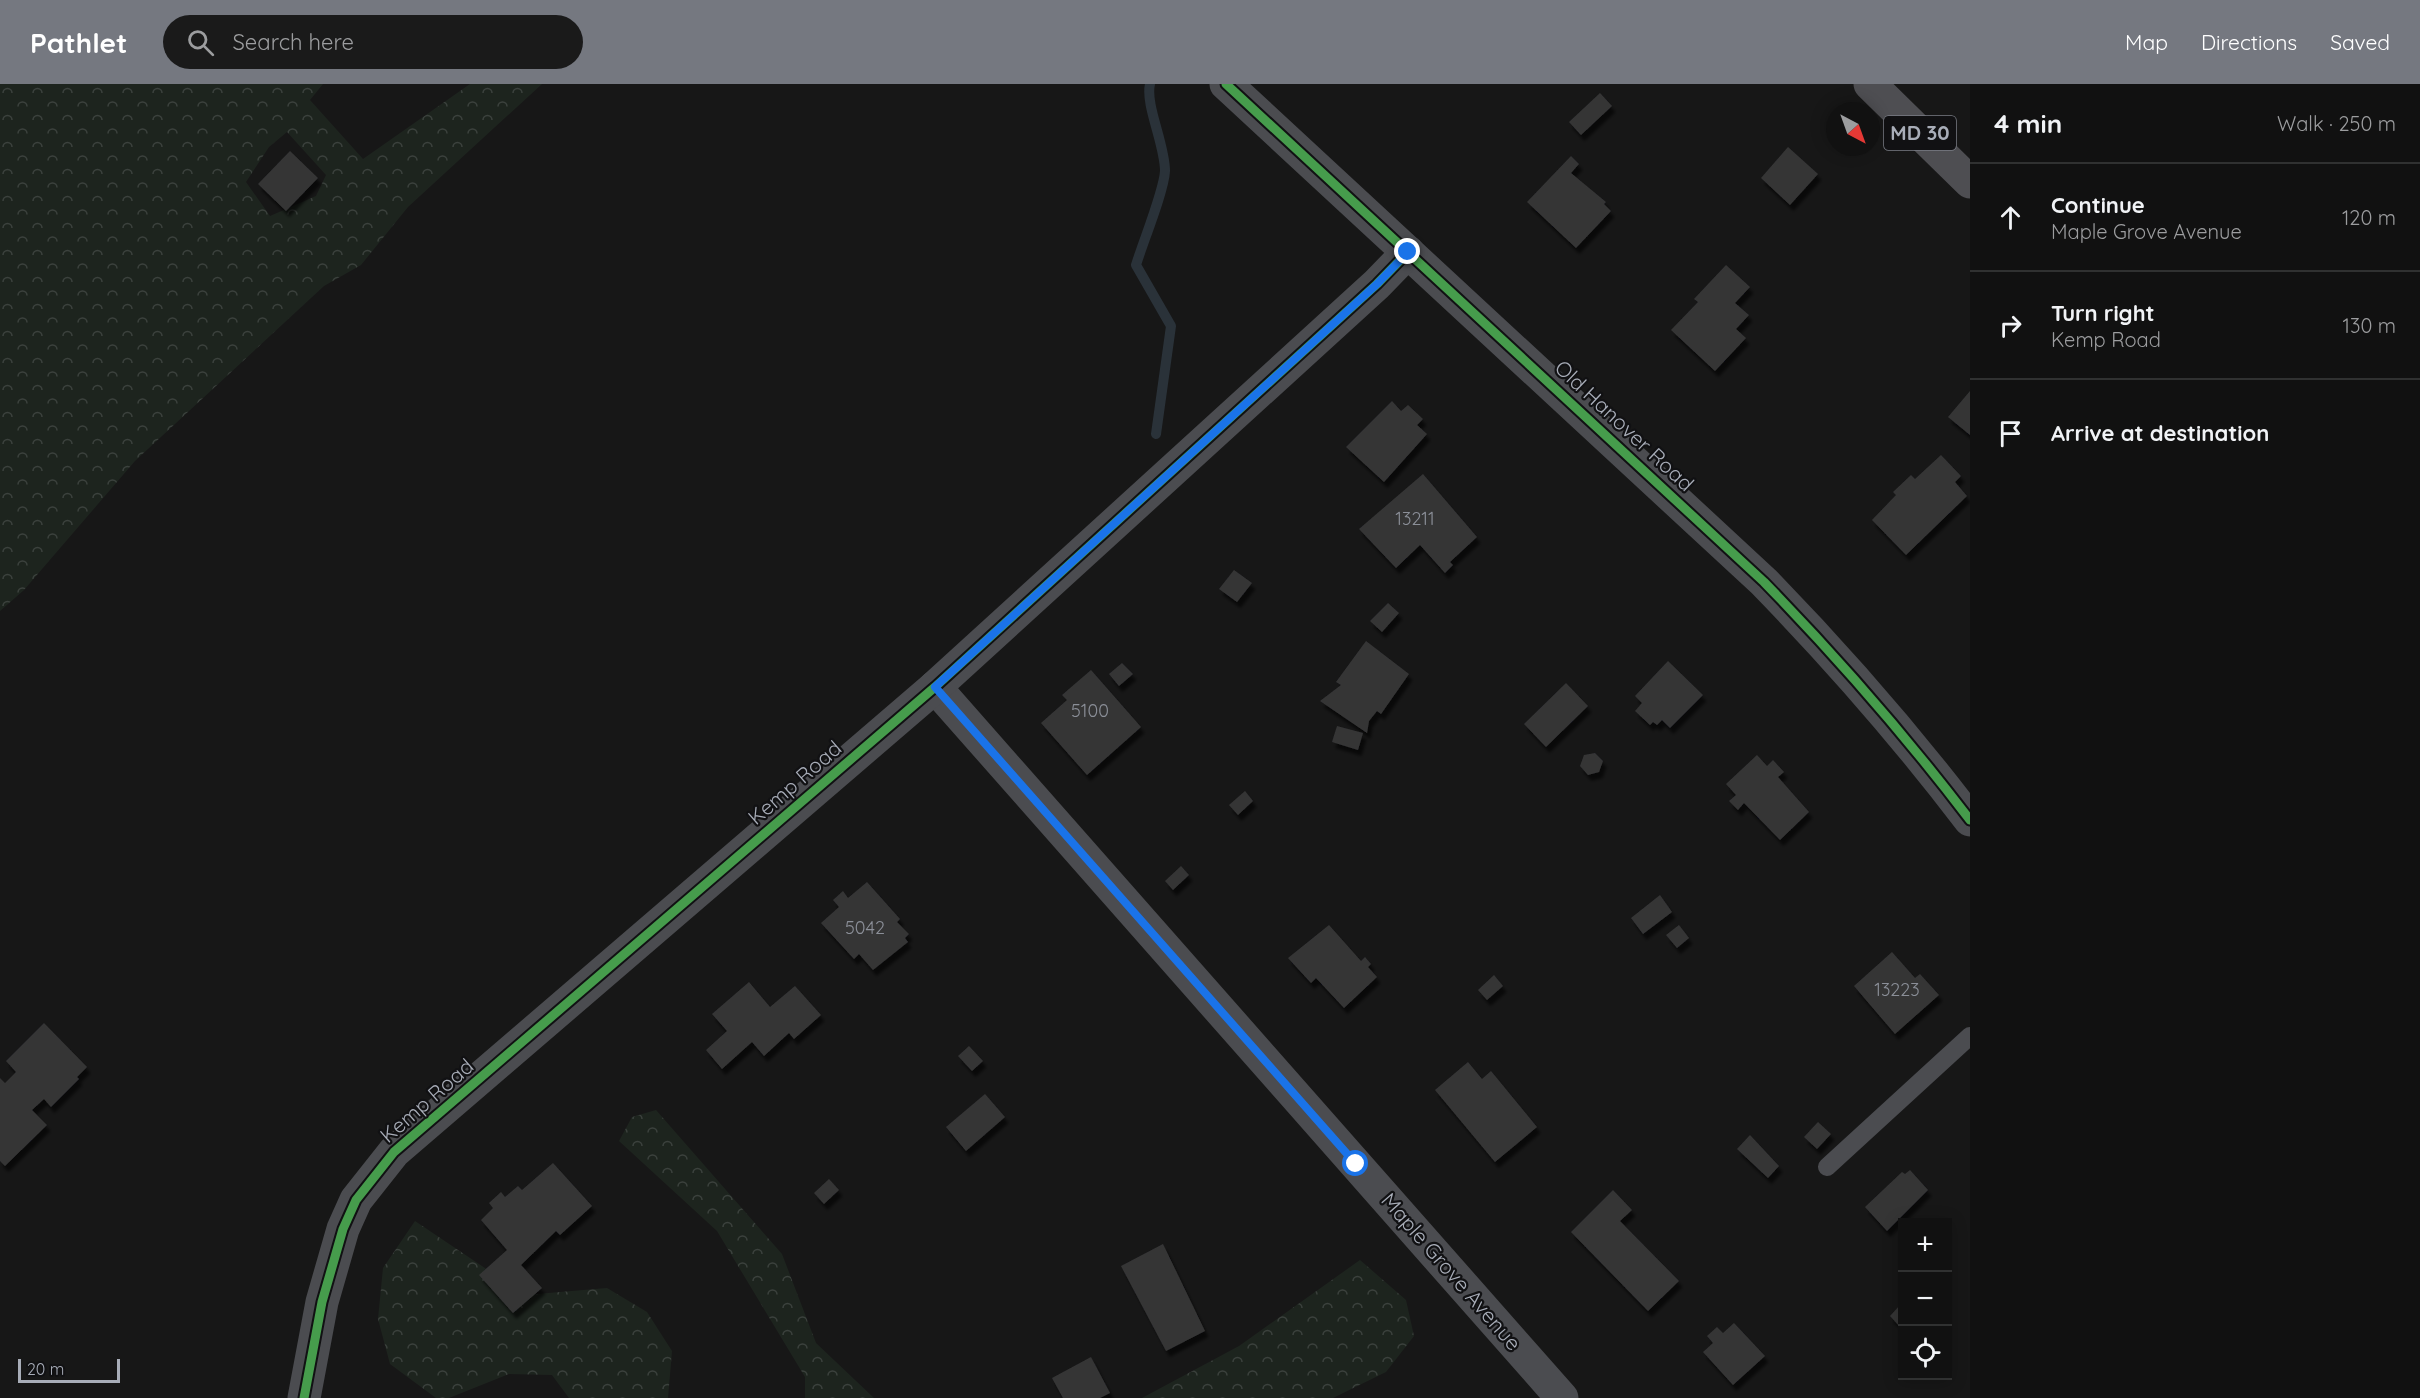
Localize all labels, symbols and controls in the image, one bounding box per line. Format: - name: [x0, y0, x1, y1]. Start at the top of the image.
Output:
- search box: [163, 15, 583, 69]
- text: Pathlet: [30, 25, 127, 60]
- icon: search: [184, 26, 217, 59]
- text: Search here: [232, 28, 354, 56]
- text: Map: [2125, 29, 2168, 55]
- text: Directions: [2201, 29, 2297, 55]
- text: Saved: [2330, 29, 2390, 55]
- north arrow: [1826, 102, 1880, 156]
- text: 4 min: [1994, 107, 2062, 140]
- text: Walk · 250 m: [2277, 111, 2396, 136]
- road number: MD 30: [1884, 116, 1956, 150]
- text: Continue: [2051, 191, 2145, 219]
- icon: ahead: [1994, 201, 2027, 234]
- text: 120 m: [2342, 205, 2396, 230]
- text: Maple Grove Avenue: [2051, 219, 2242, 244]
- route end: [1394, 238, 1420, 264]
- text: Turn right: [2051, 299, 2155, 327]
- icon: right: [1994, 309, 2027, 342]
- text: 130 m: [2343, 313, 2396, 338]
- text: Kemp Road: [2051, 327, 2161, 352]
- street label: Old Hanover Road: [1550, 354, 1700, 496]
- icon: arrive: [1994, 417, 2027, 450]
- text: Arrive at destination: [2051, 419, 2269, 447]
- house number: 13211: [1395, 507, 1435, 530]
- house number: 5100: [1071, 699, 1109, 722]
- street label: Kemp Road: [742, 735, 846, 830]
- house number: 5042: [845, 916, 885, 939]
- house number: 13223: [1874, 978, 1920, 1001]
- street label: Kemp Road: [374, 1053, 478, 1148]
- route start: [1342, 1150, 1368, 1176]
- street label: Maple Grove Avenue: [1376, 1187, 1527, 1355]
- map controls: [1898, 1218, 1952, 1380]
- button: +: [1898, 1218, 1952, 1272]
- button: −: [1898, 1272, 1952, 1326]
- button: locate: [1898, 1326, 1952, 1380]
- scale bar: [18, 1356, 120, 1384]
- text: 20 m: [27, 1359, 64, 1379]

